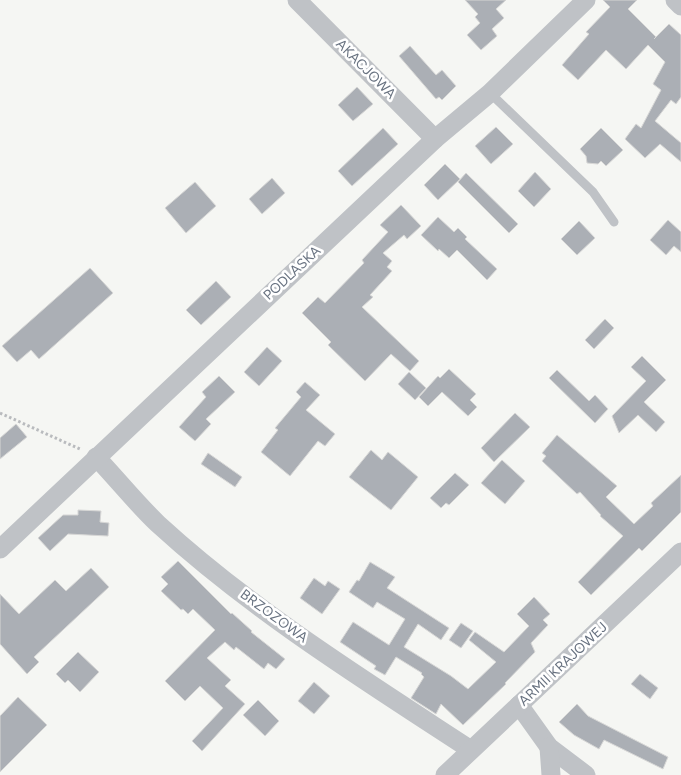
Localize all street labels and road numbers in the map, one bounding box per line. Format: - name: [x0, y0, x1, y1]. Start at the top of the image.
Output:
- street label: AKACJOWA: [333, 36, 400, 103]
- street label: PODLASKA: [260, 242, 324, 304]
- street label: BRZOZOWA: [237, 586, 311, 646]
- street label: ARMII KRAJOWEJ: [515, 619, 611, 709]

